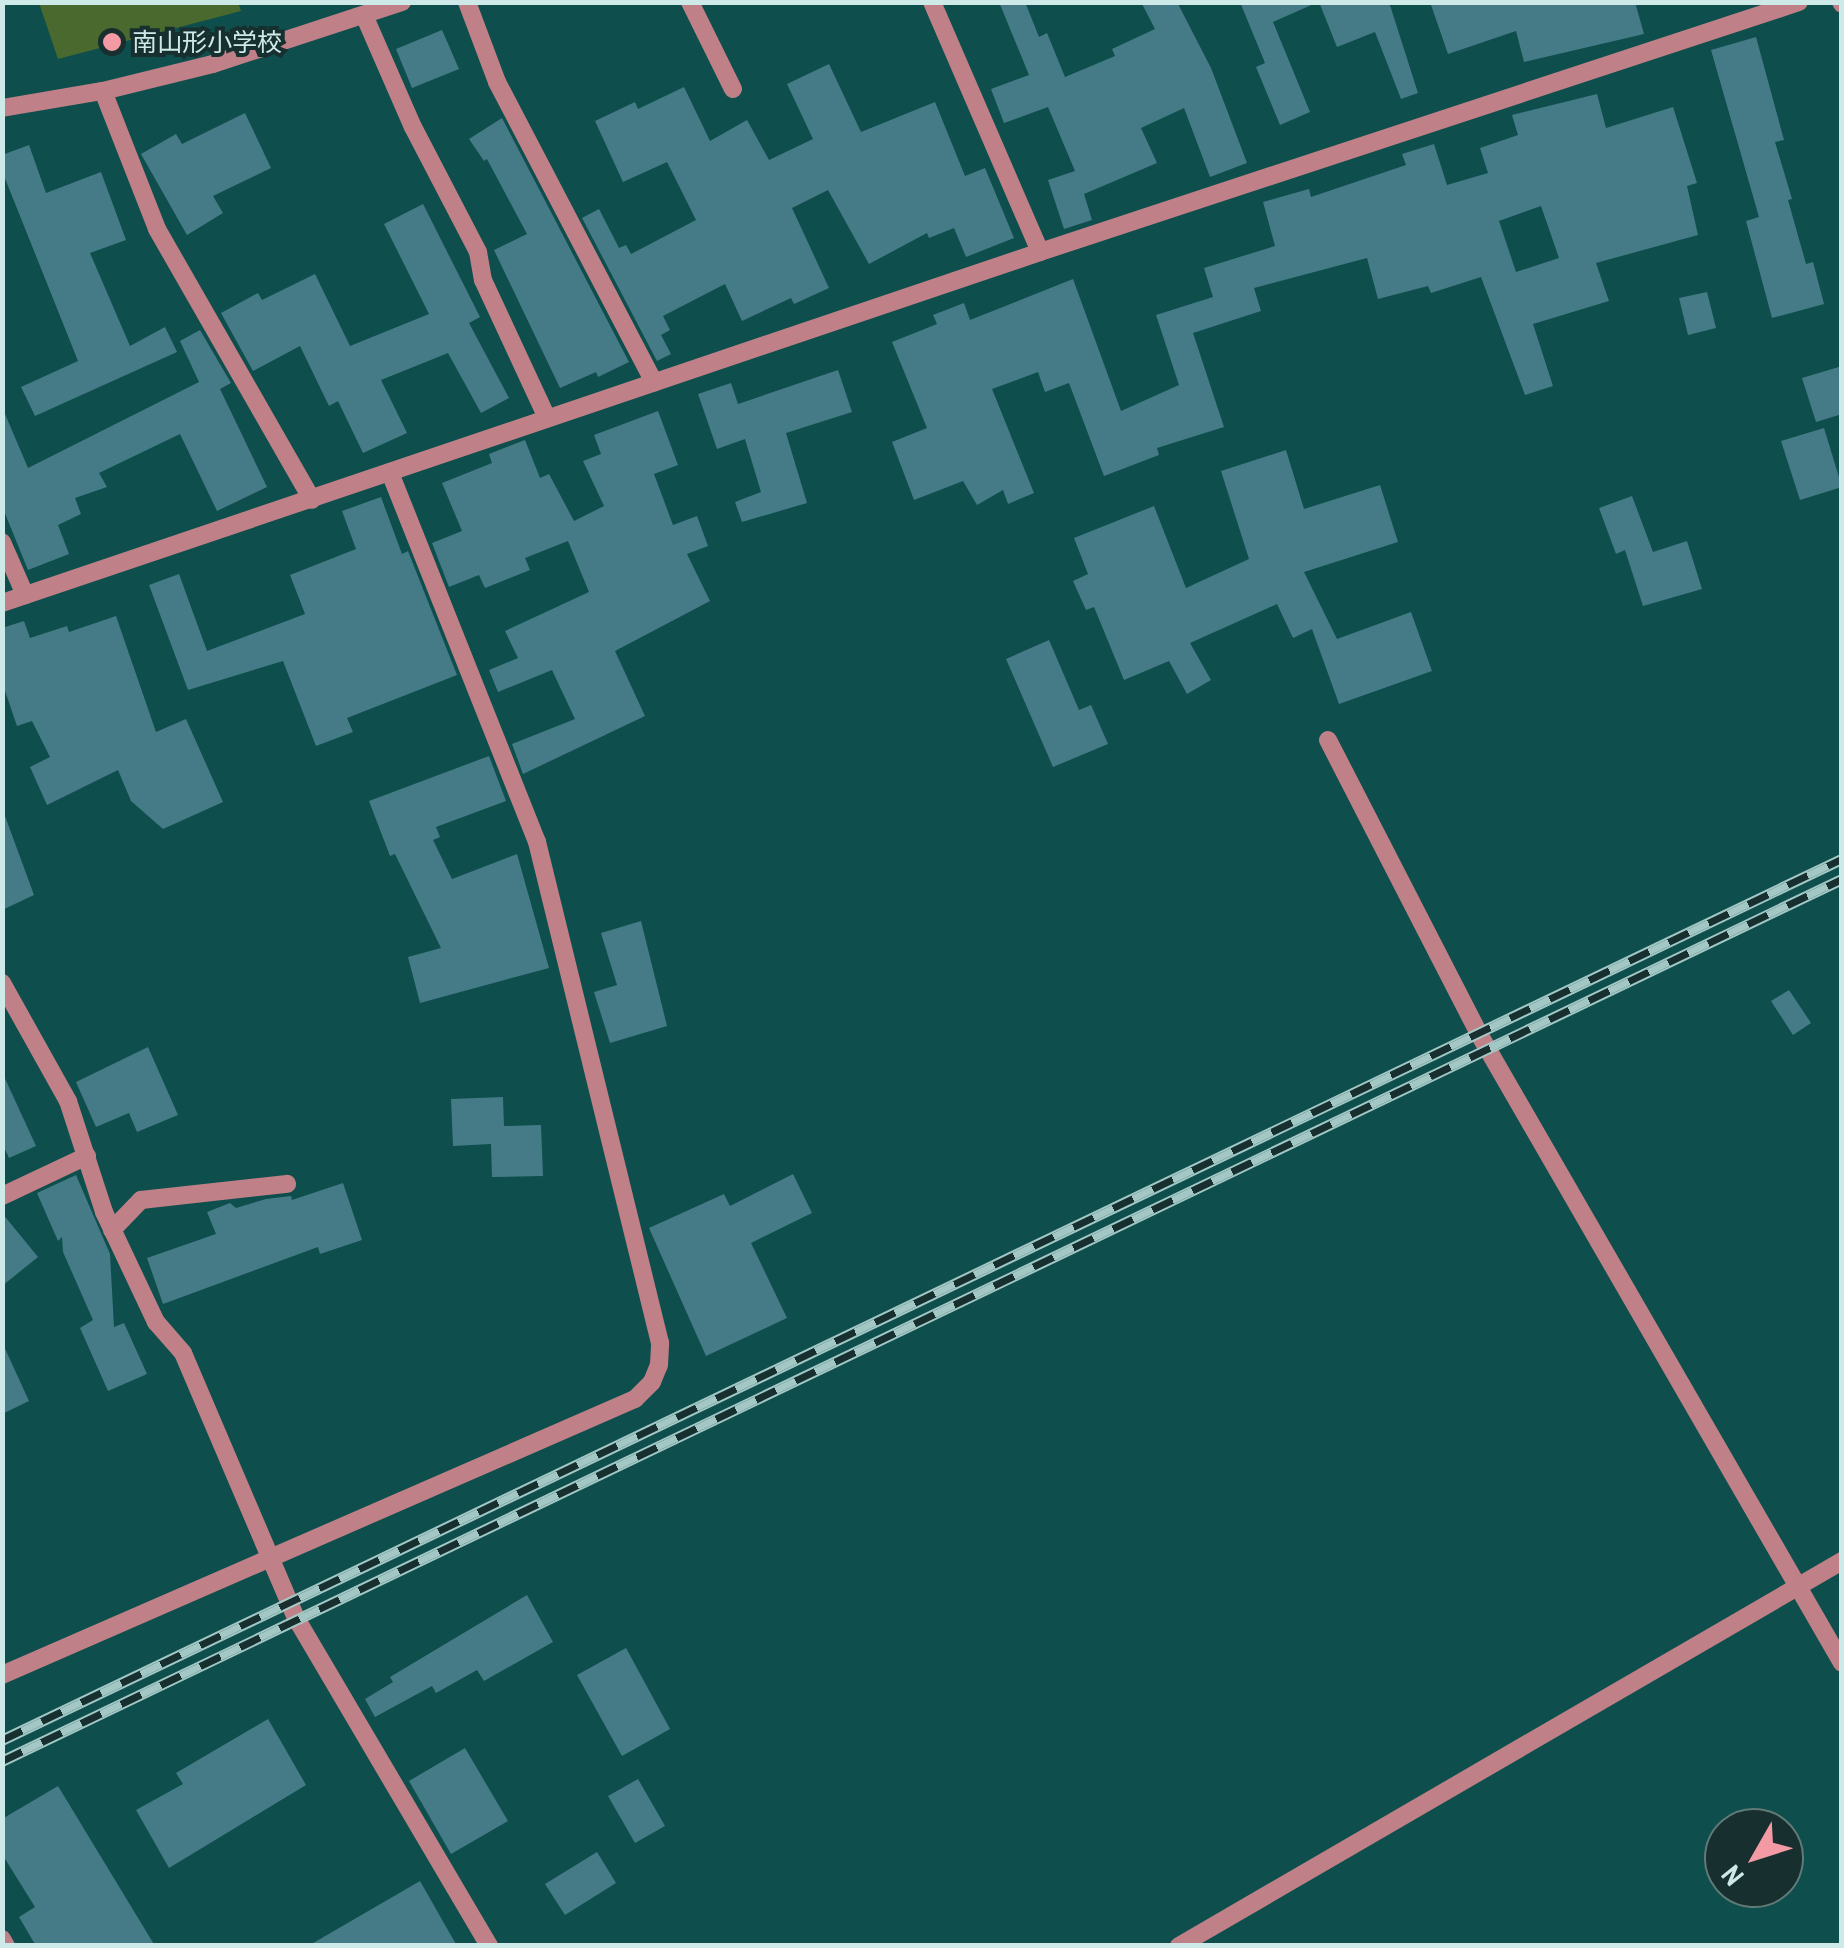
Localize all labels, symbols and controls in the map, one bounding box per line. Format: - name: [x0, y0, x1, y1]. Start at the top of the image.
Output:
- place label: 南山形小学校: [132, 27, 282, 57]
- marker: 南山形小学校: [101, 31, 123, 53]
- north arrow: [1704, 1808, 1804, 1908]
- text: N: [1712, 1857, 1752, 1894]

